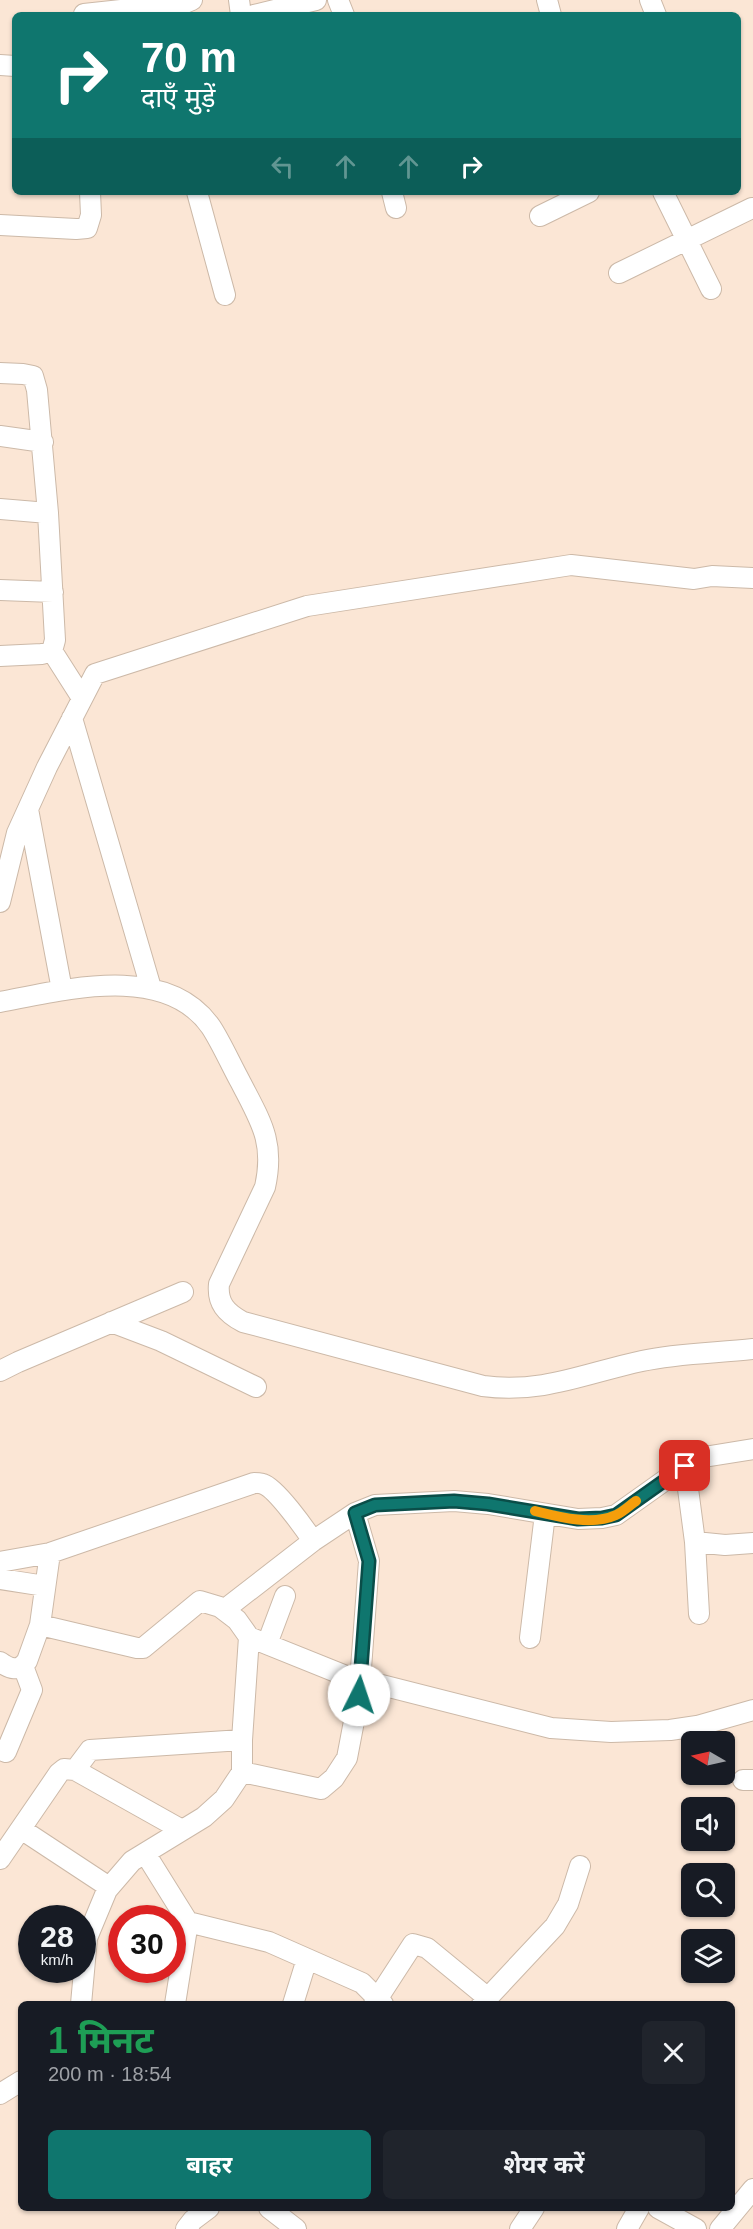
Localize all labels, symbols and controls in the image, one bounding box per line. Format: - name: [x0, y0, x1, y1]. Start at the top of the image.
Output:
- text: 70 m: [141, 34, 237, 81]
- icon: right: [42, 36, 120, 114]
- text: दाएँ मुड़ें: [141, 83, 215, 113]
- icon: left: [266, 150, 299, 183]
- icon: ahead: [329, 150, 362, 183]
- icon: ahead: [392, 150, 425, 183]
- icon: right: [455, 150, 488, 183]
- pin: [659, 1440, 710, 1491]
- icon: arrive: [668, 1449, 701, 1482]
- position arrow: [327, 1663, 391, 1727]
- north arrow: [681, 1731, 735, 1785]
- map controls: [681, 1731, 735, 1983]
- button: sound: [681, 1797, 735, 1851]
- button: search: [681, 1863, 735, 1917]
- speed limit sign: 30: [108, 1905, 186, 1983]
- text: 28: [40, 1920, 74, 1953]
- button: layers: [681, 1929, 735, 1983]
- text: km/h: [41, 1951, 73, 1968]
- text: 1 मिनट: [48, 2020, 154, 2061]
- button: close: [642, 2021, 705, 2084]
- text: 200 m · 18:54: [48, 2063, 171, 2085]
- button: बाहर: [48, 2130, 371, 2199]
- button: शेयर करें: [383, 2130, 705, 2199]

